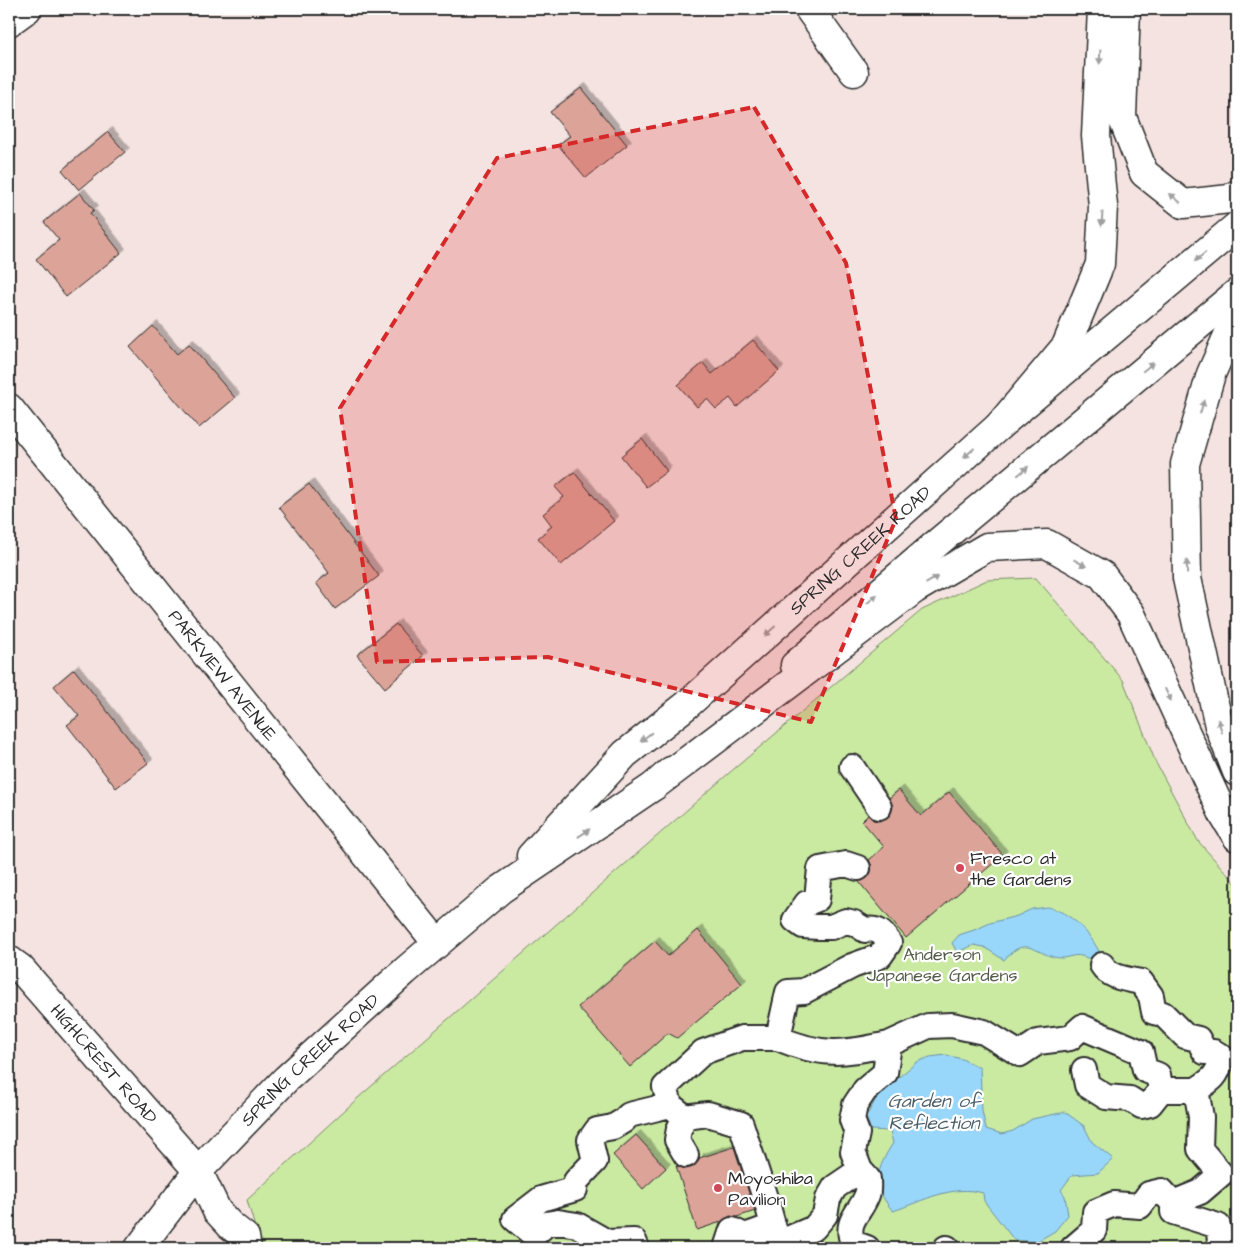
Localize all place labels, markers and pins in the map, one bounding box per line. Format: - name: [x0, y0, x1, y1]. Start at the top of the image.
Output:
- place label: Fresco at the Gardens: [970, 846, 1072, 892]
- marker: Fresco at the Gardens: [954, 862, 966, 874]
- place label: Moyoshiba Pavilion: [728, 1166, 813, 1212]
- marker: Moyoshiba Pavilion: [712, 1182, 724, 1194]

